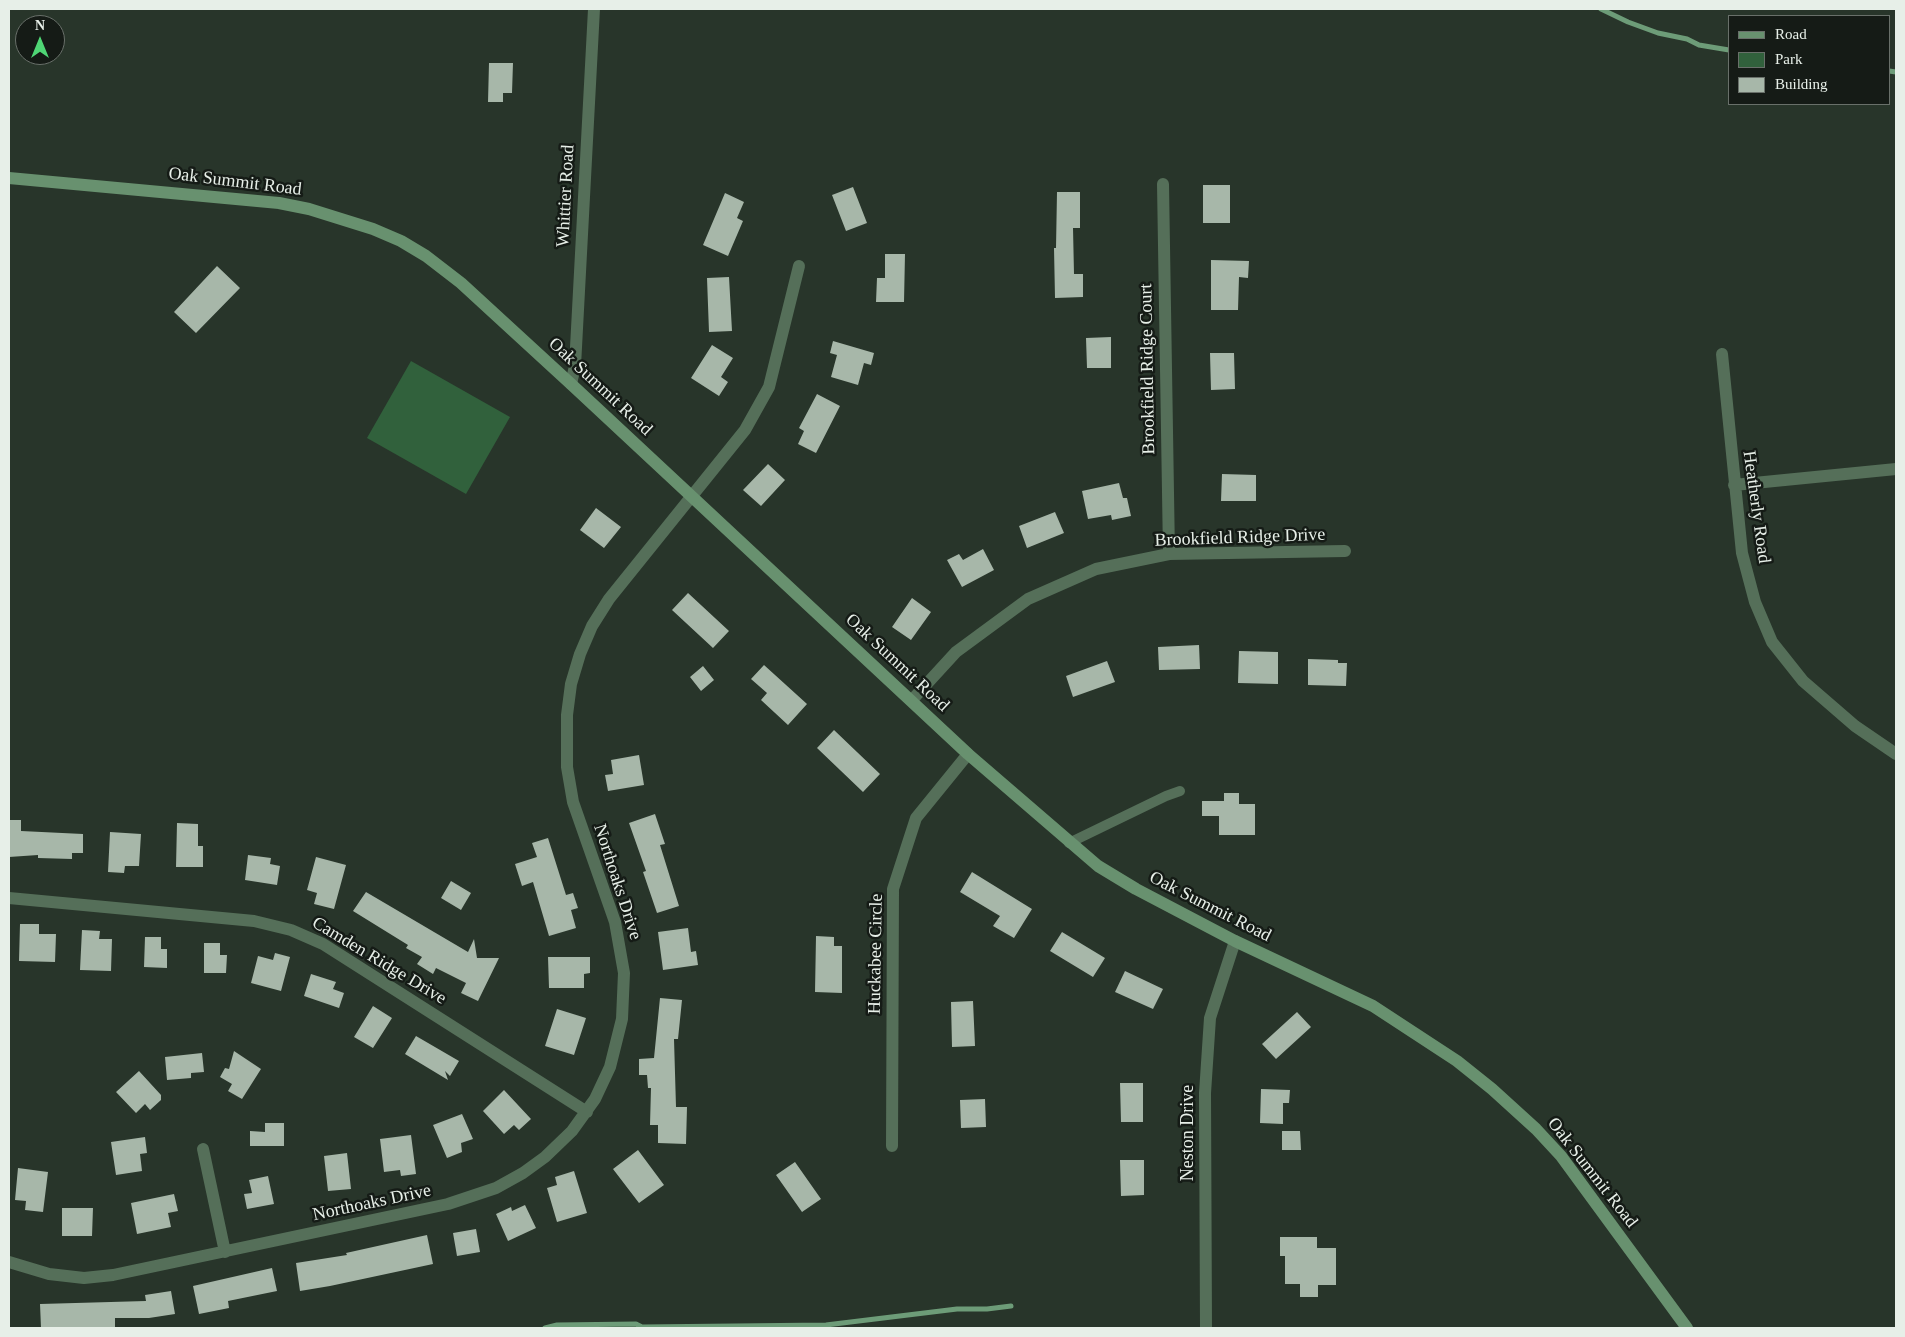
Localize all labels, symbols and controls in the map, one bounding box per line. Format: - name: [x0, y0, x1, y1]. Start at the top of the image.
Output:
- north arrow: [15, 15, 65, 65]
- legend: [1728, 15, 1890, 105]
- text: N: [35, 18, 45, 33]
- text: Road: [1775, 26, 1807, 42]
- text: Park: [1775, 51, 1803, 67]
- text: Building: [1775, 76, 1828, 92]
- street label: Whittier Road: [553, 144, 579, 248]
- street label: Oak Summit Road: [167, 163, 303, 201]
- street label: Brookfield Ridge Court: [1136, 283, 1160, 455]
- street label: Oak Summit Road: [544, 333, 656, 441]
- street label: Heatherly Road: [1737, 449, 1775, 565]
- street label: Brookfield Ridge Drive: [1154, 524, 1326, 552]
- street label: Oak Summit Road: [841, 609, 953, 717]
- street label: Northoaks Drive: [588, 821, 646, 943]
- street label: Oak Summit Road: [1145, 867, 1275, 947]
- street label: Huckabee Circle: [864, 894, 888, 1014]
- street label: Camden Ridge Drive: [308, 912, 450, 1010]
- street label: Neston Drive: [1177, 1085, 1199, 1181]
- street label: Oak Summit Road: [1542, 1114, 1642, 1232]
- street label: Northoaks Drive: [311, 1180, 433, 1226]

